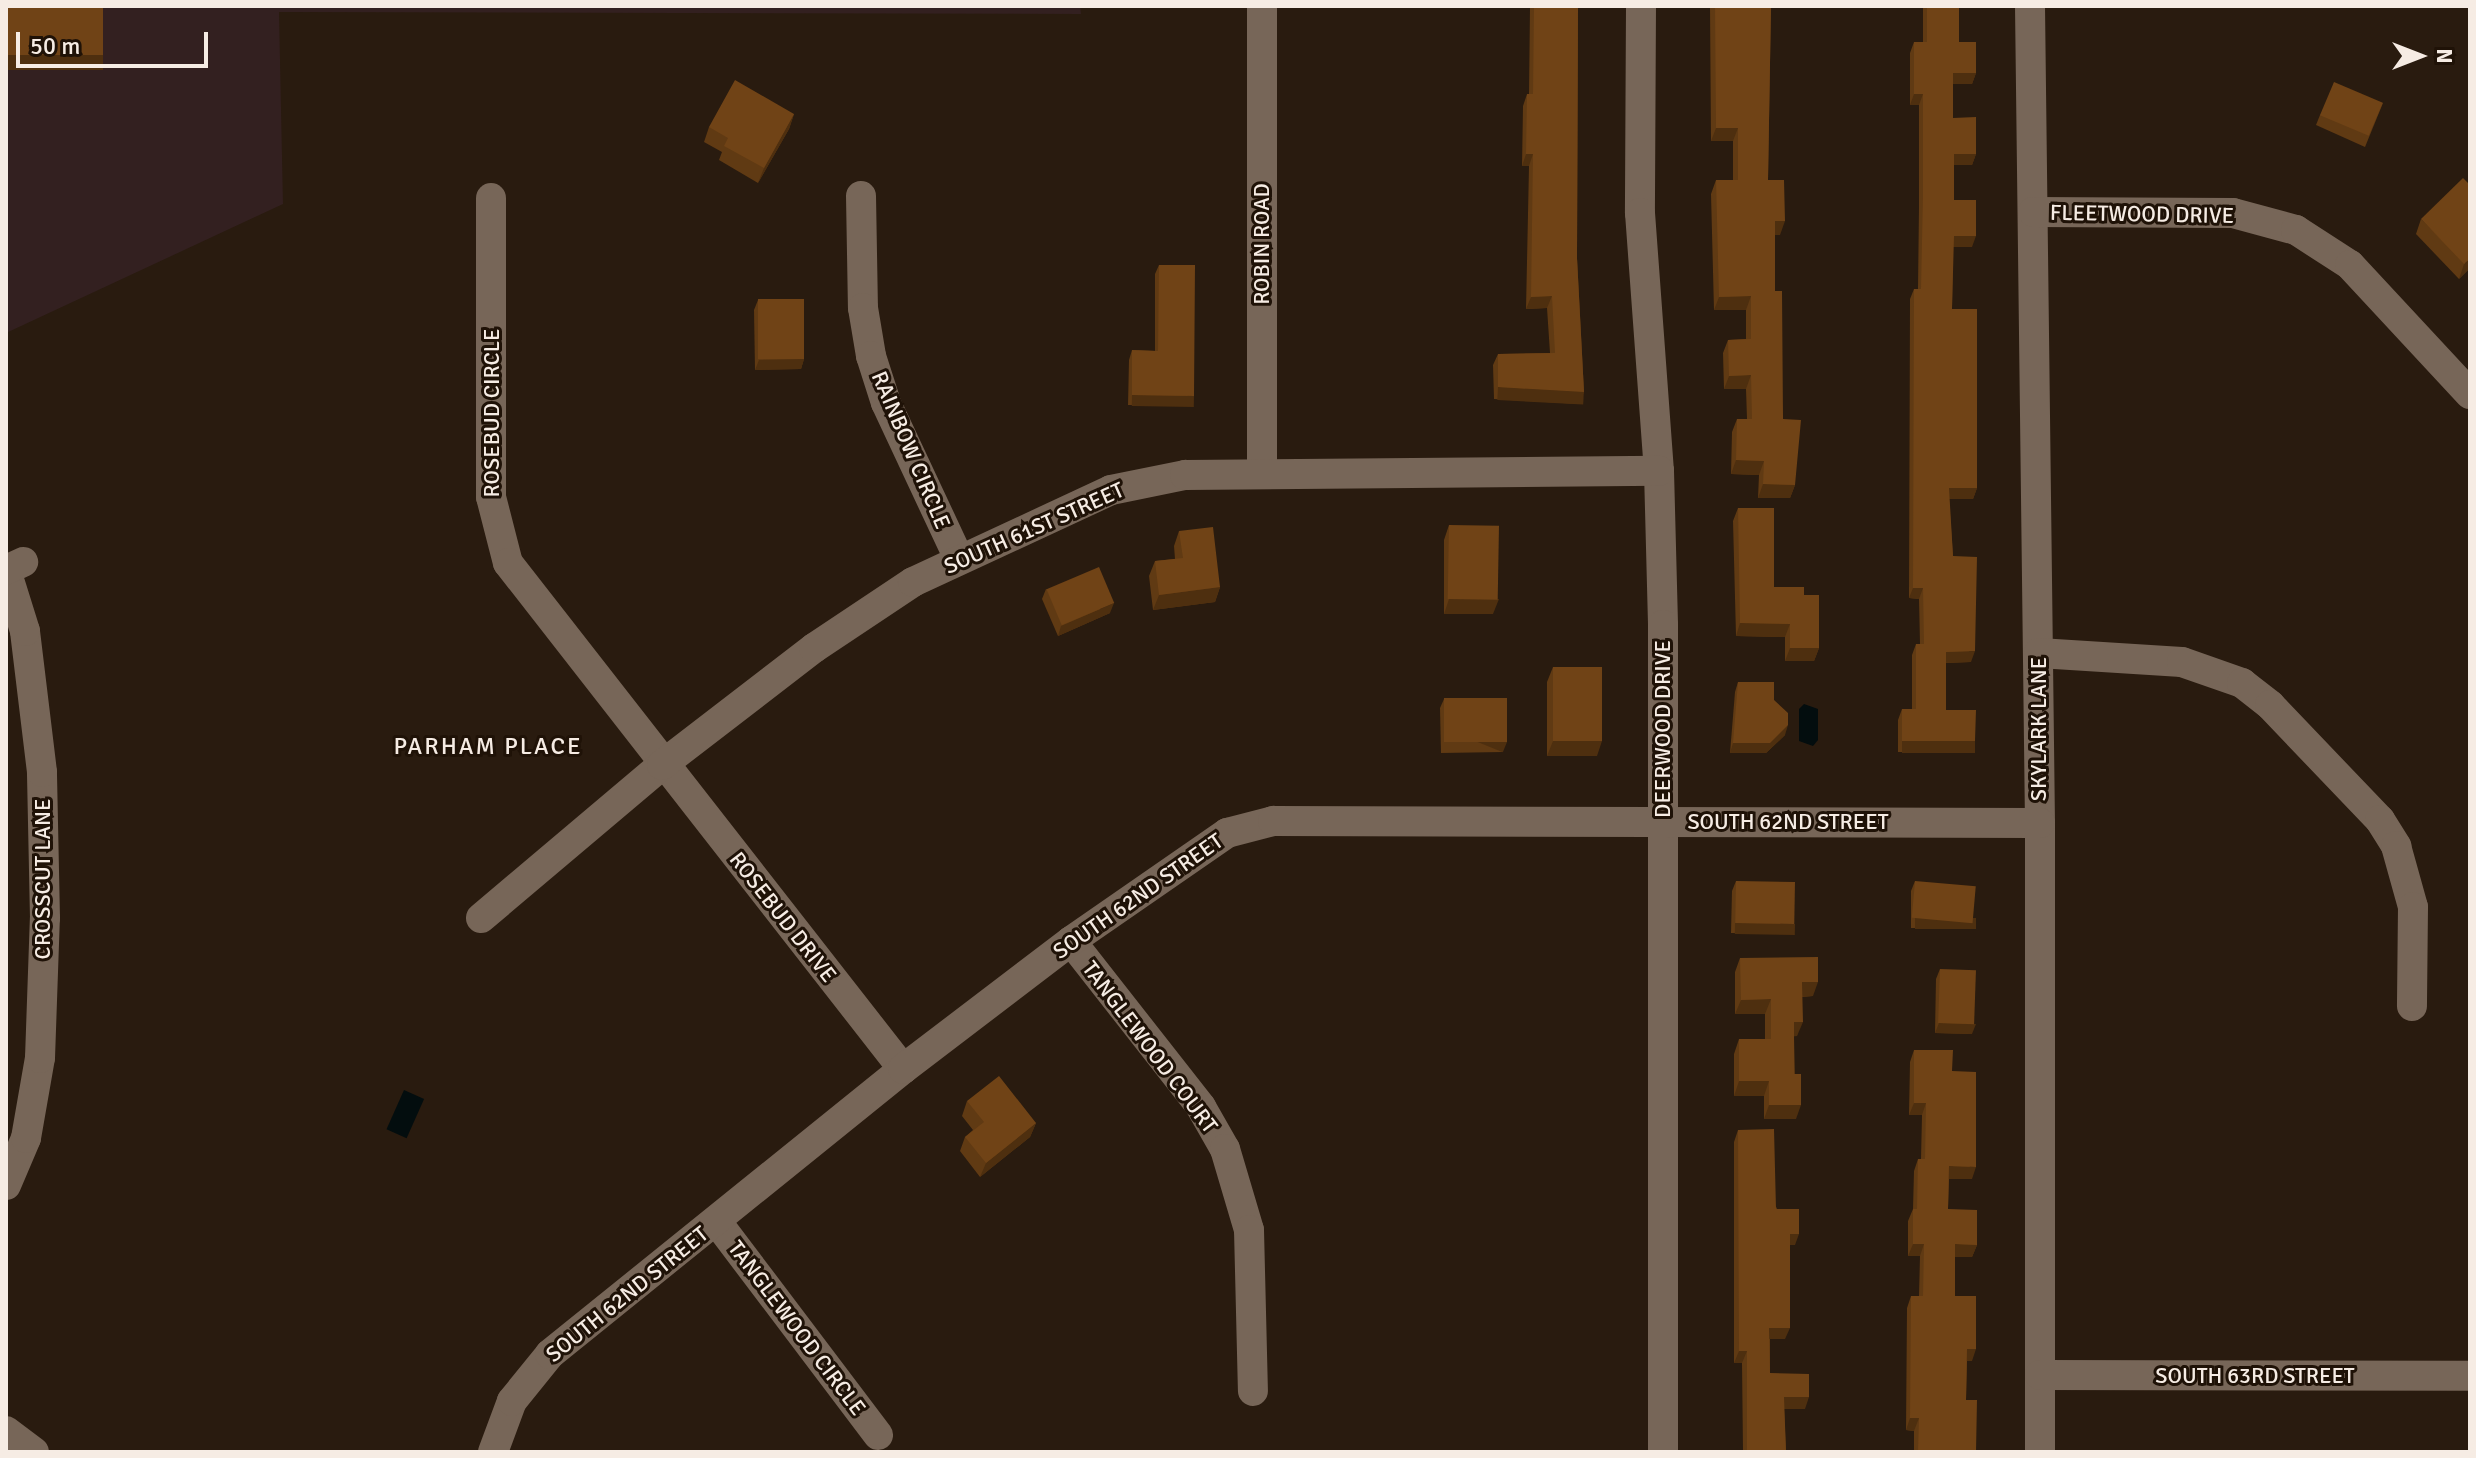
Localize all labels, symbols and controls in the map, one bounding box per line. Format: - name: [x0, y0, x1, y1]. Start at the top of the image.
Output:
- scale bar: [20, 16, 212, 66]
- north arrow: [2380, 16, 2460, 96]
- text: 50 m: [30, 31, 80, 61]
- text: N: [2431, 48, 2458, 64]
- street label: ROBIN ROAD: [1249, 183, 1275, 305]
- street label: FLEETWOOD DRIVE: [2050, 199, 2234, 229]
- street label: ROSEBUD CIRCLE: [479, 329, 505, 497]
- street label: RAINBOW CIRCLE: [866, 367, 956, 533]
- street label: SOUTH 61ST STREET: [940, 476, 1128, 580]
- street label: DEERWOOD DRIVE: [1650, 640, 1676, 818]
- street label: SKYLARK LANE: [2026, 657, 2052, 801]
- district label: PARHAM PLACE: [393, 733, 583, 761]
- street label: CROSSCUT LANE: [30, 799, 56, 959]
- street label: SOUTH 62ND STREET: [1687, 809, 1889, 835]
- street label: SOUTH 62ND STREET: [1048, 828, 1228, 964]
- street label: ROSEBUD DRIVE: [724, 847, 842, 987]
- street label: TANGLEWOOD COURT: [1077, 956, 1223, 1138]
- street label: SOUTH 62ND STREET: [541, 1220, 713, 1368]
- street label: TANGLEWOOD CIRCLE: [723, 1235, 871, 1421]
- street label: SOUTH 63RD STREET: [2155, 1363, 2355, 1389]

